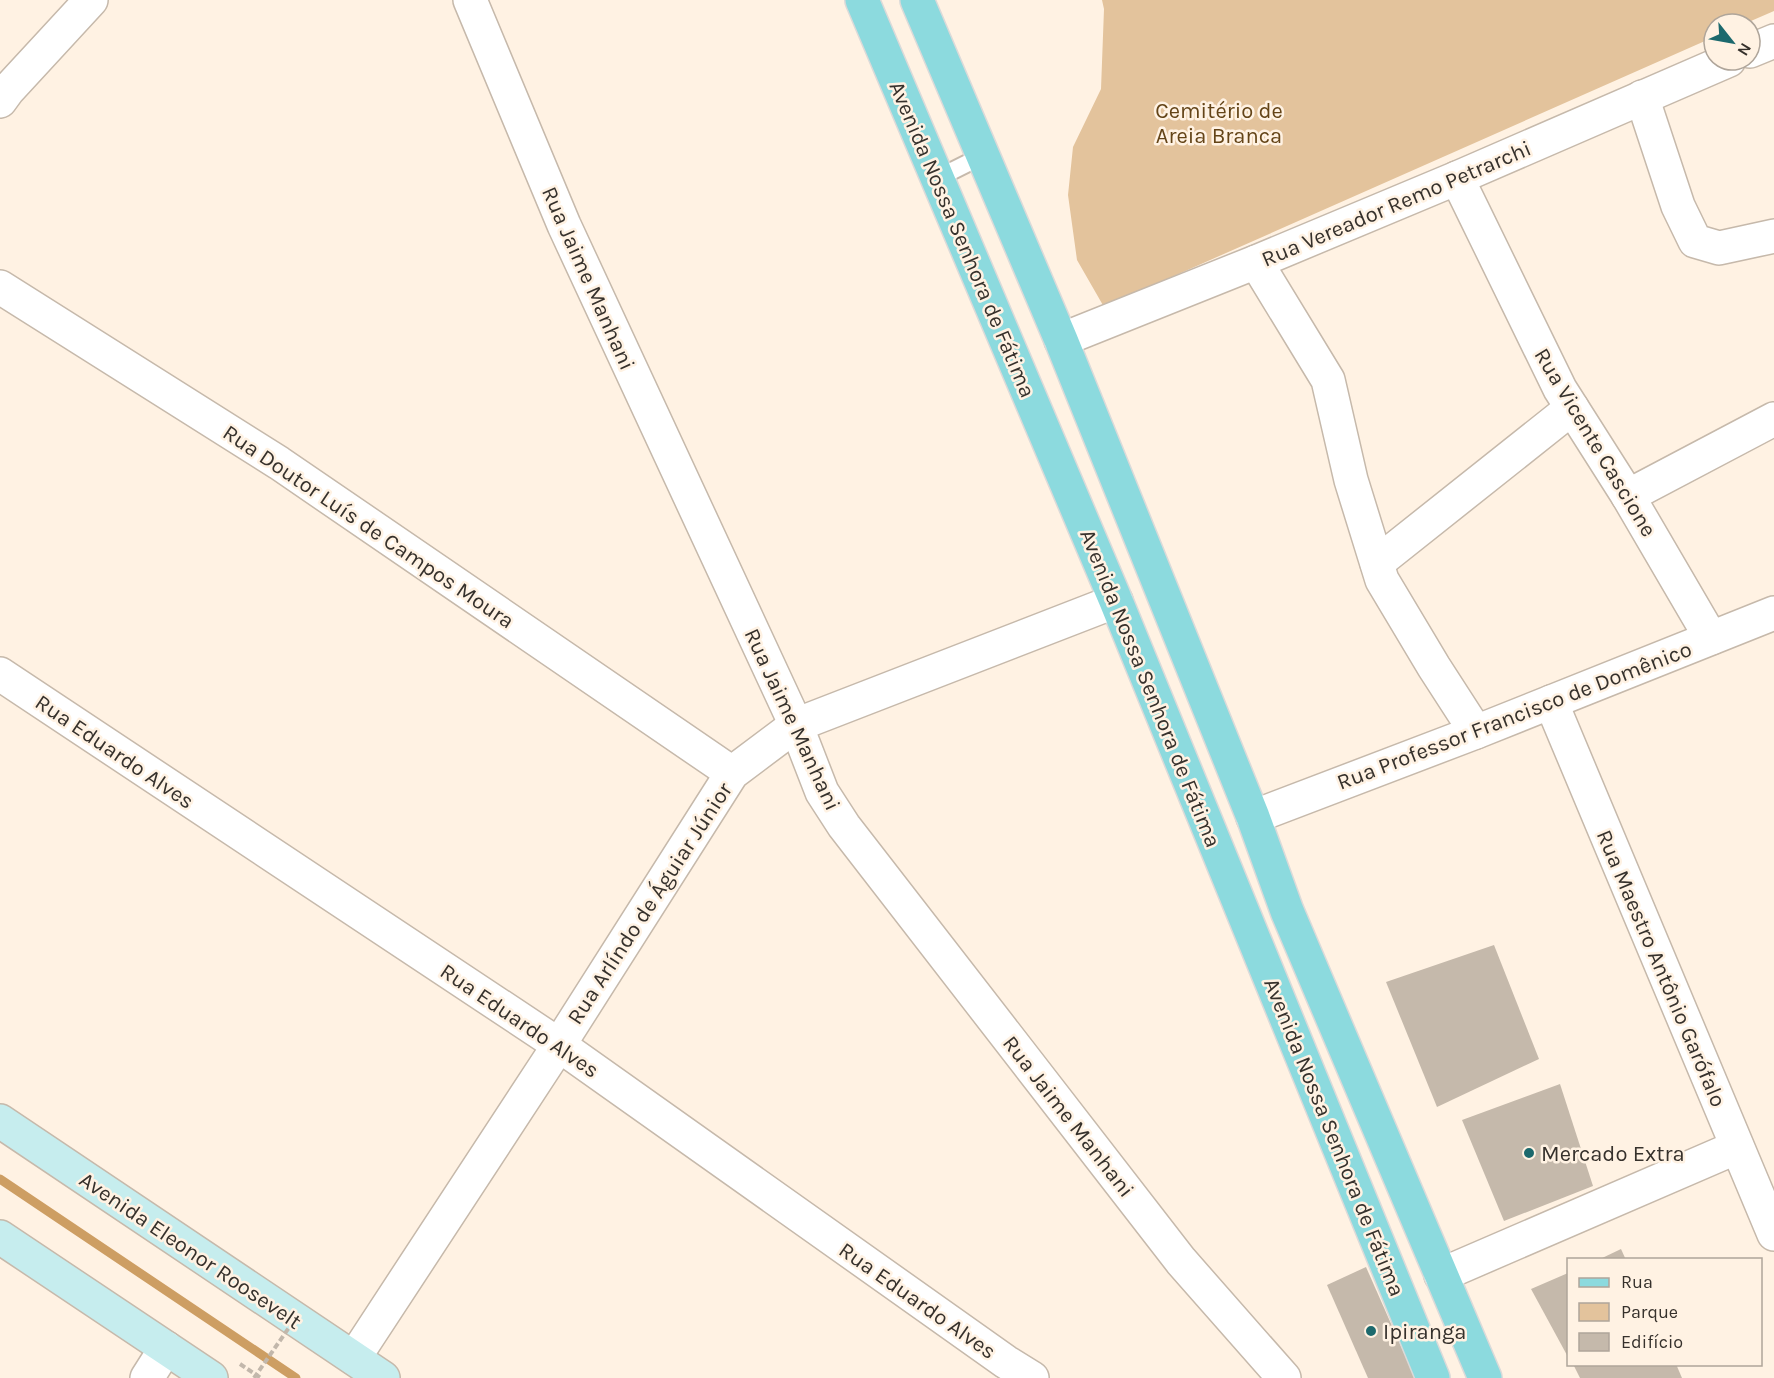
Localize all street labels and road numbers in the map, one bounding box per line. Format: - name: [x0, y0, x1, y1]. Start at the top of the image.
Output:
- street label: Avenida Nossa Senhora de Fátima: [884, 77, 1041, 401]
- street label: Rua Vereador Remo Petrarchi: [1258, 135, 1535, 273]
- street label: Rua Jaime Manhani: [536, 183, 640, 374]
- street label: Rua Vicente Cascione: [1529, 343, 1662, 542]
- street label: Rua Doutor Luís de Campos Moura: [218, 419, 519, 634]
- street label: Avenida Nossa Senhora de Fátima: [1074, 525, 1226, 851]
- street label: Rua Jaime Manhani: [738, 624, 846, 815]
- street label: Rua Professor Francisco de Domênico: [1333, 636, 1695, 796]
- street label: Rua Eduardo Alves: [30, 689, 199, 815]
- street label: Rua Arlíndo de Águiar Júnior: [561, 777, 738, 1029]
- street label: Rua Maestro Antônio Garófalo: [1591, 826, 1731, 1111]
- street label: Rua Eduardo Alves: [435, 958, 604, 1084]
- street label: Avenida Nossa Senhora de Fátima: [1258, 974, 1410, 1300]
- street label: Rua Jaime Manhani: [997, 1031, 1139, 1203]
- street label: Avenida Eleonor Roosevelt: [74, 1167, 306, 1335]
- street label: Rua Eduardo Alves: [834, 1237, 1001, 1365]

